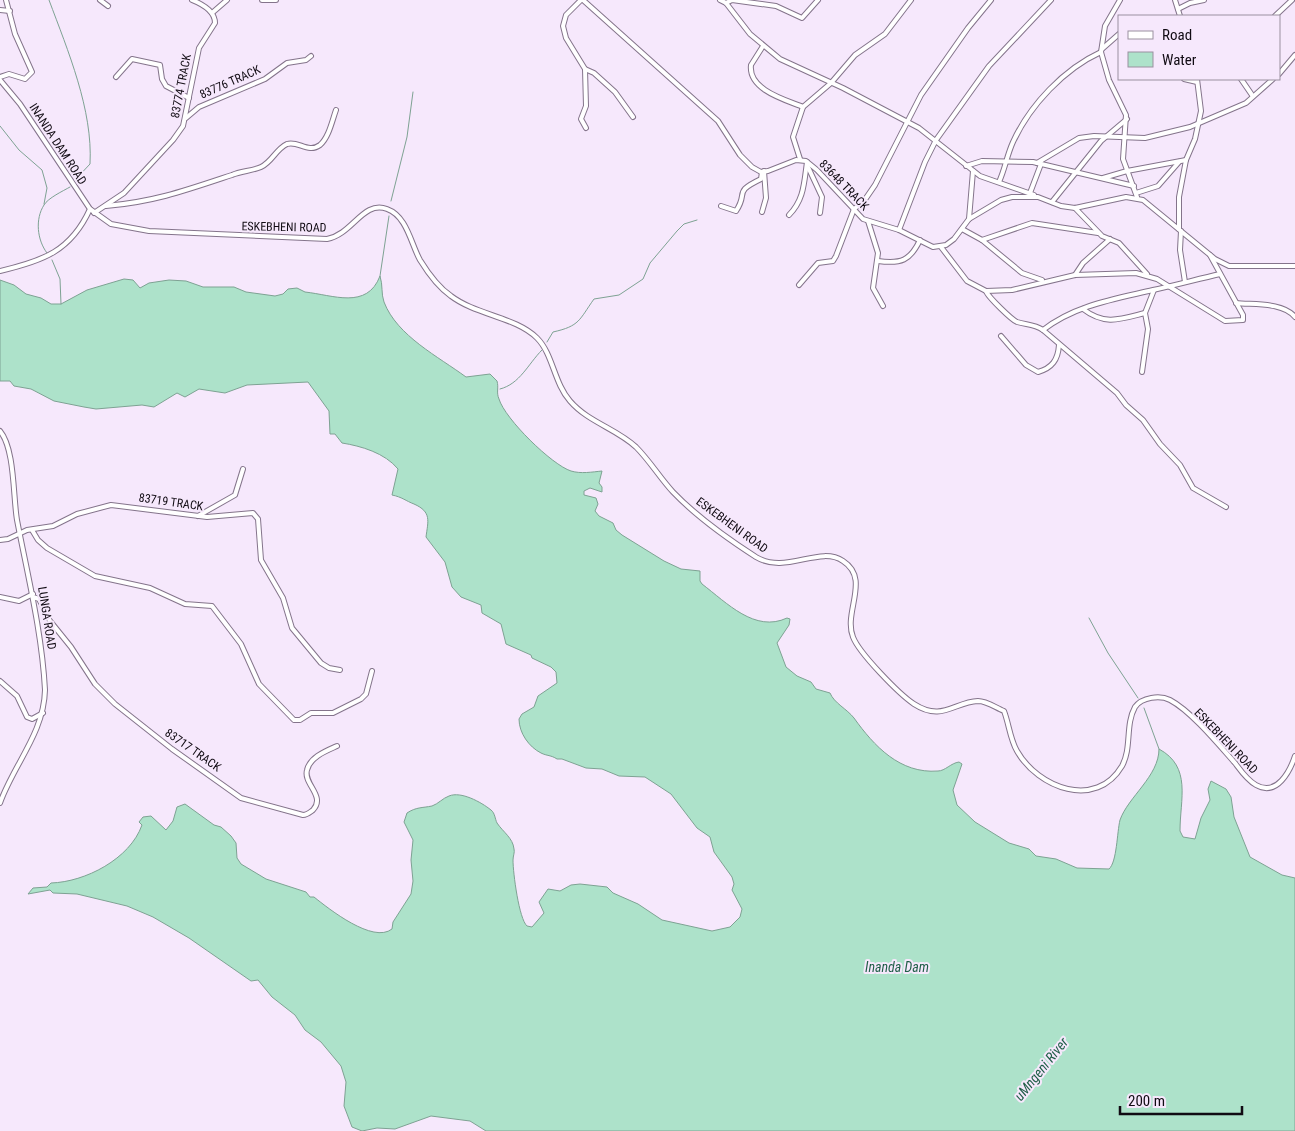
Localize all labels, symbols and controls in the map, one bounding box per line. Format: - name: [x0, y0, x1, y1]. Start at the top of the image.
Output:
- legend: [1118, 15, 1280, 80]
- text: Road: [1162, 26, 1192, 44]
- text: Water: [1162, 51, 1197, 69]
- street label: 83774 TRACK: [168, 52, 194, 119]
- street label: 83776 TRACK: [197, 62, 263, 102]
- street label: INANDA DAM ROAD: [27, 101, 90, 187]
- street label: 83648 TRACK: [816, 157, 872, 214]
- street label: ESKEBHENI ROAD: [241, 219, 327, 235]
- street label: 83719 TRACK: [138, 491, 205, 514]
- street label: ESKEBHENI ROAD: [693, 494, 771, 556]
- street label: LUNGA ROAD: [35, 586, 59, 651]
- street label: ESKEBHENI ROAD: [1191, 706, 1261, 777]
- street label: 83717 TRACK: [162, 726, 224, 775]
- water label: Inanda Dam: [865, 959, 929, 975]
- water label: uMngeni River: [1011, 1034, 1072, 1104]
- scale bar: [1120, 1084, 1242, 1116]
- text: 200 m: [1128, 1092, 1165, 1110]

